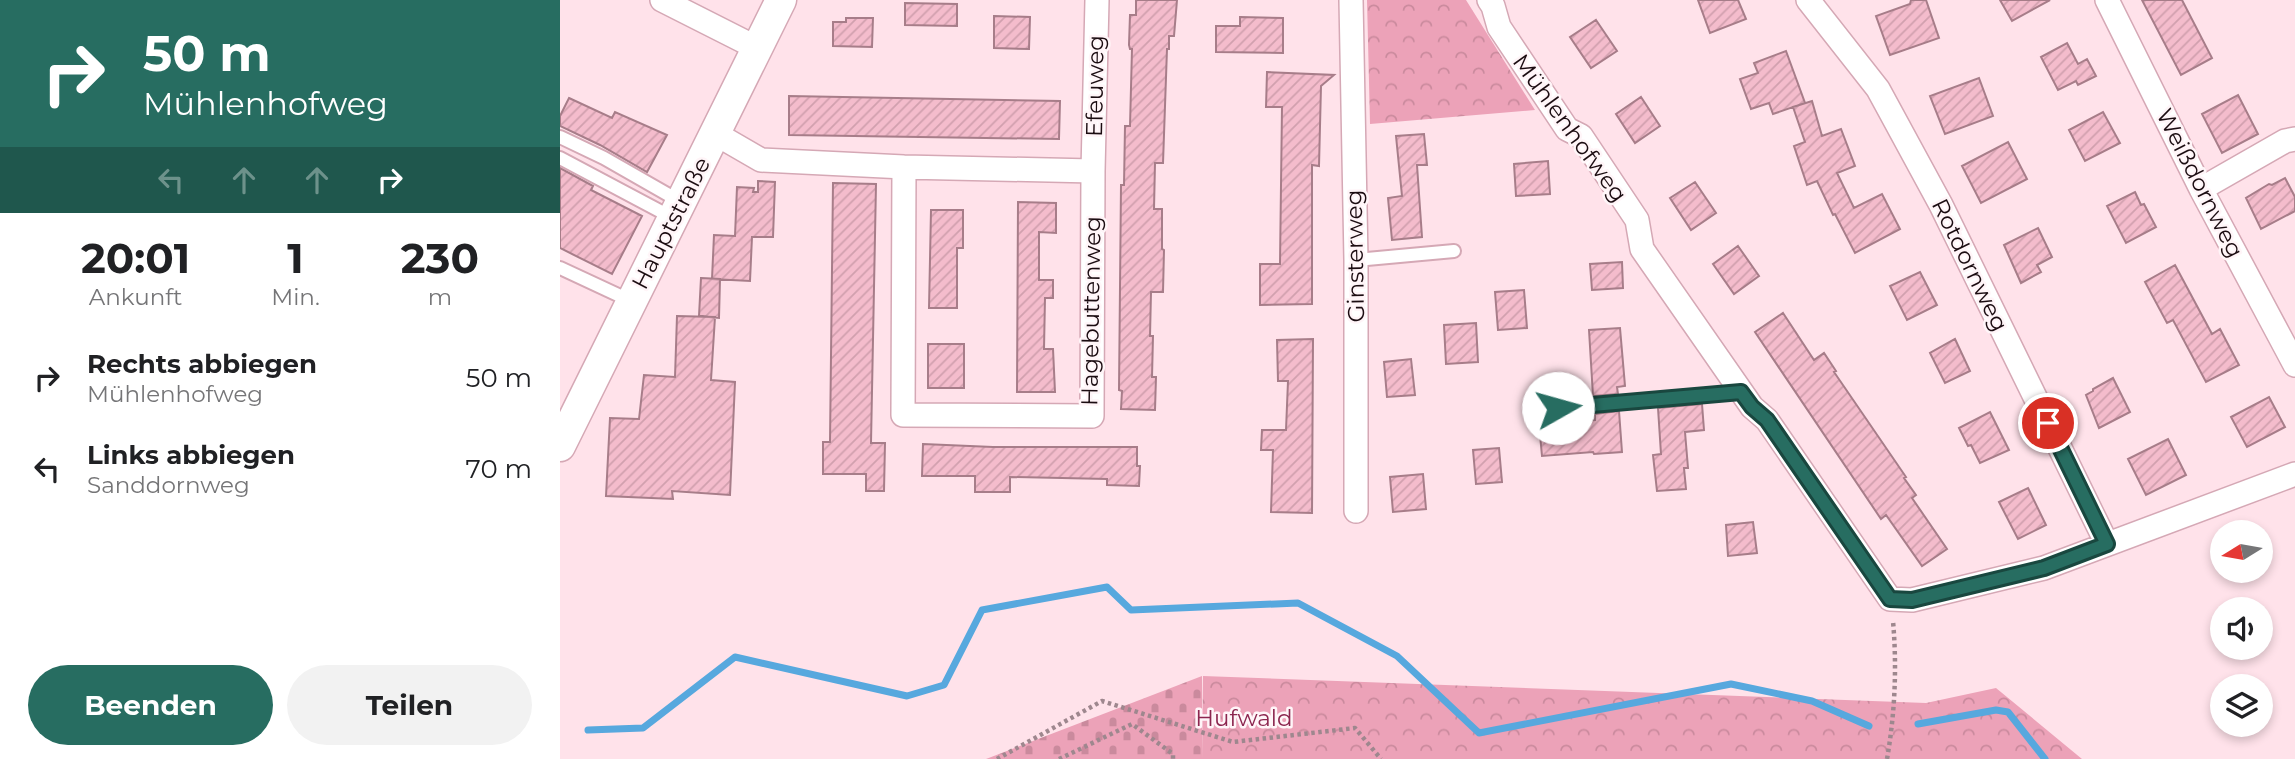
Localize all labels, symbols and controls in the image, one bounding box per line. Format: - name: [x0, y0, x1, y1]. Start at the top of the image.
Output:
- text: 50 m: [143, 24, 271, 83]
- icon: right: [28, 28, 119, 119]
- street label: Efeuweg: [1080, 35, 1110, 137]
- street label: Mühlenhofweg: [1507, 49, 1633, 207]
- text: Mühlenhofweg: [143, 84, 388, 123]
- street label: Weißdornweg: [2150, 104, 2250, 262]
- street label: Hauptstraße: [626, 152, 716, 294]
- icon: left: [152, 161, 190, 199]
- icon: ahead: [225, 161, 263, 199]
- icon: ahead: [298, 161, 336, 199]
- icon: right: [371, 161, 409, 199]
- street label: Ginsterweg: [1340, 189, 1370, 323]
- street label: Rotdornweg: [1926, 194, 2014, 336]
- street label: Hagebuttenweg: [1075, 216, 1107, 406]
- text: 20:01: [81, 232, 190, 284]
- text: 1: [287, 232, 304, 284]
- text: 230: [401, 232, 479, 284]
- text: Ankunft: [89, 283, 182, 311]
- text: Min.: [271, 283, 320, 311]
- text: m: [428, 283, 452, 311]
- text: Rechts abbiegen: [87, 348, 317, 380]
- icon: right: [28, 359, 66, 397]
- text: 50 m: [466, 362, 532, 394]
- position arrow: [1521, 371, 1595, 445]
- text: Mühlenhofweg: [87, 380, 263, 408]
- pin: [2018, 393, 2078, 453]
- icon: arrive: [2029, 404, 2067, 442]
- text: Links abbiegen: [87, 439, 295, 471]
- icon: left: [28, 450, 66, 488]
- text: 70 m: [466, 453, 532, 485]
- text: Sanddornweg: [87, 471, 250, 499]
- north arrow: [2210, 520, 2273, 583]
- map controls: [2210, 520, 2273, 737]
- button: sound: [2210, 597, 2273, 660]
- button: Beenden: [28, 665, 273, 745]
- button: Teilen: [287, 665, 532, 745]
- button: layers: [2210, 674, 2273, 737]
- park label: Hufwald: [1195, 704, 1293, 732]

